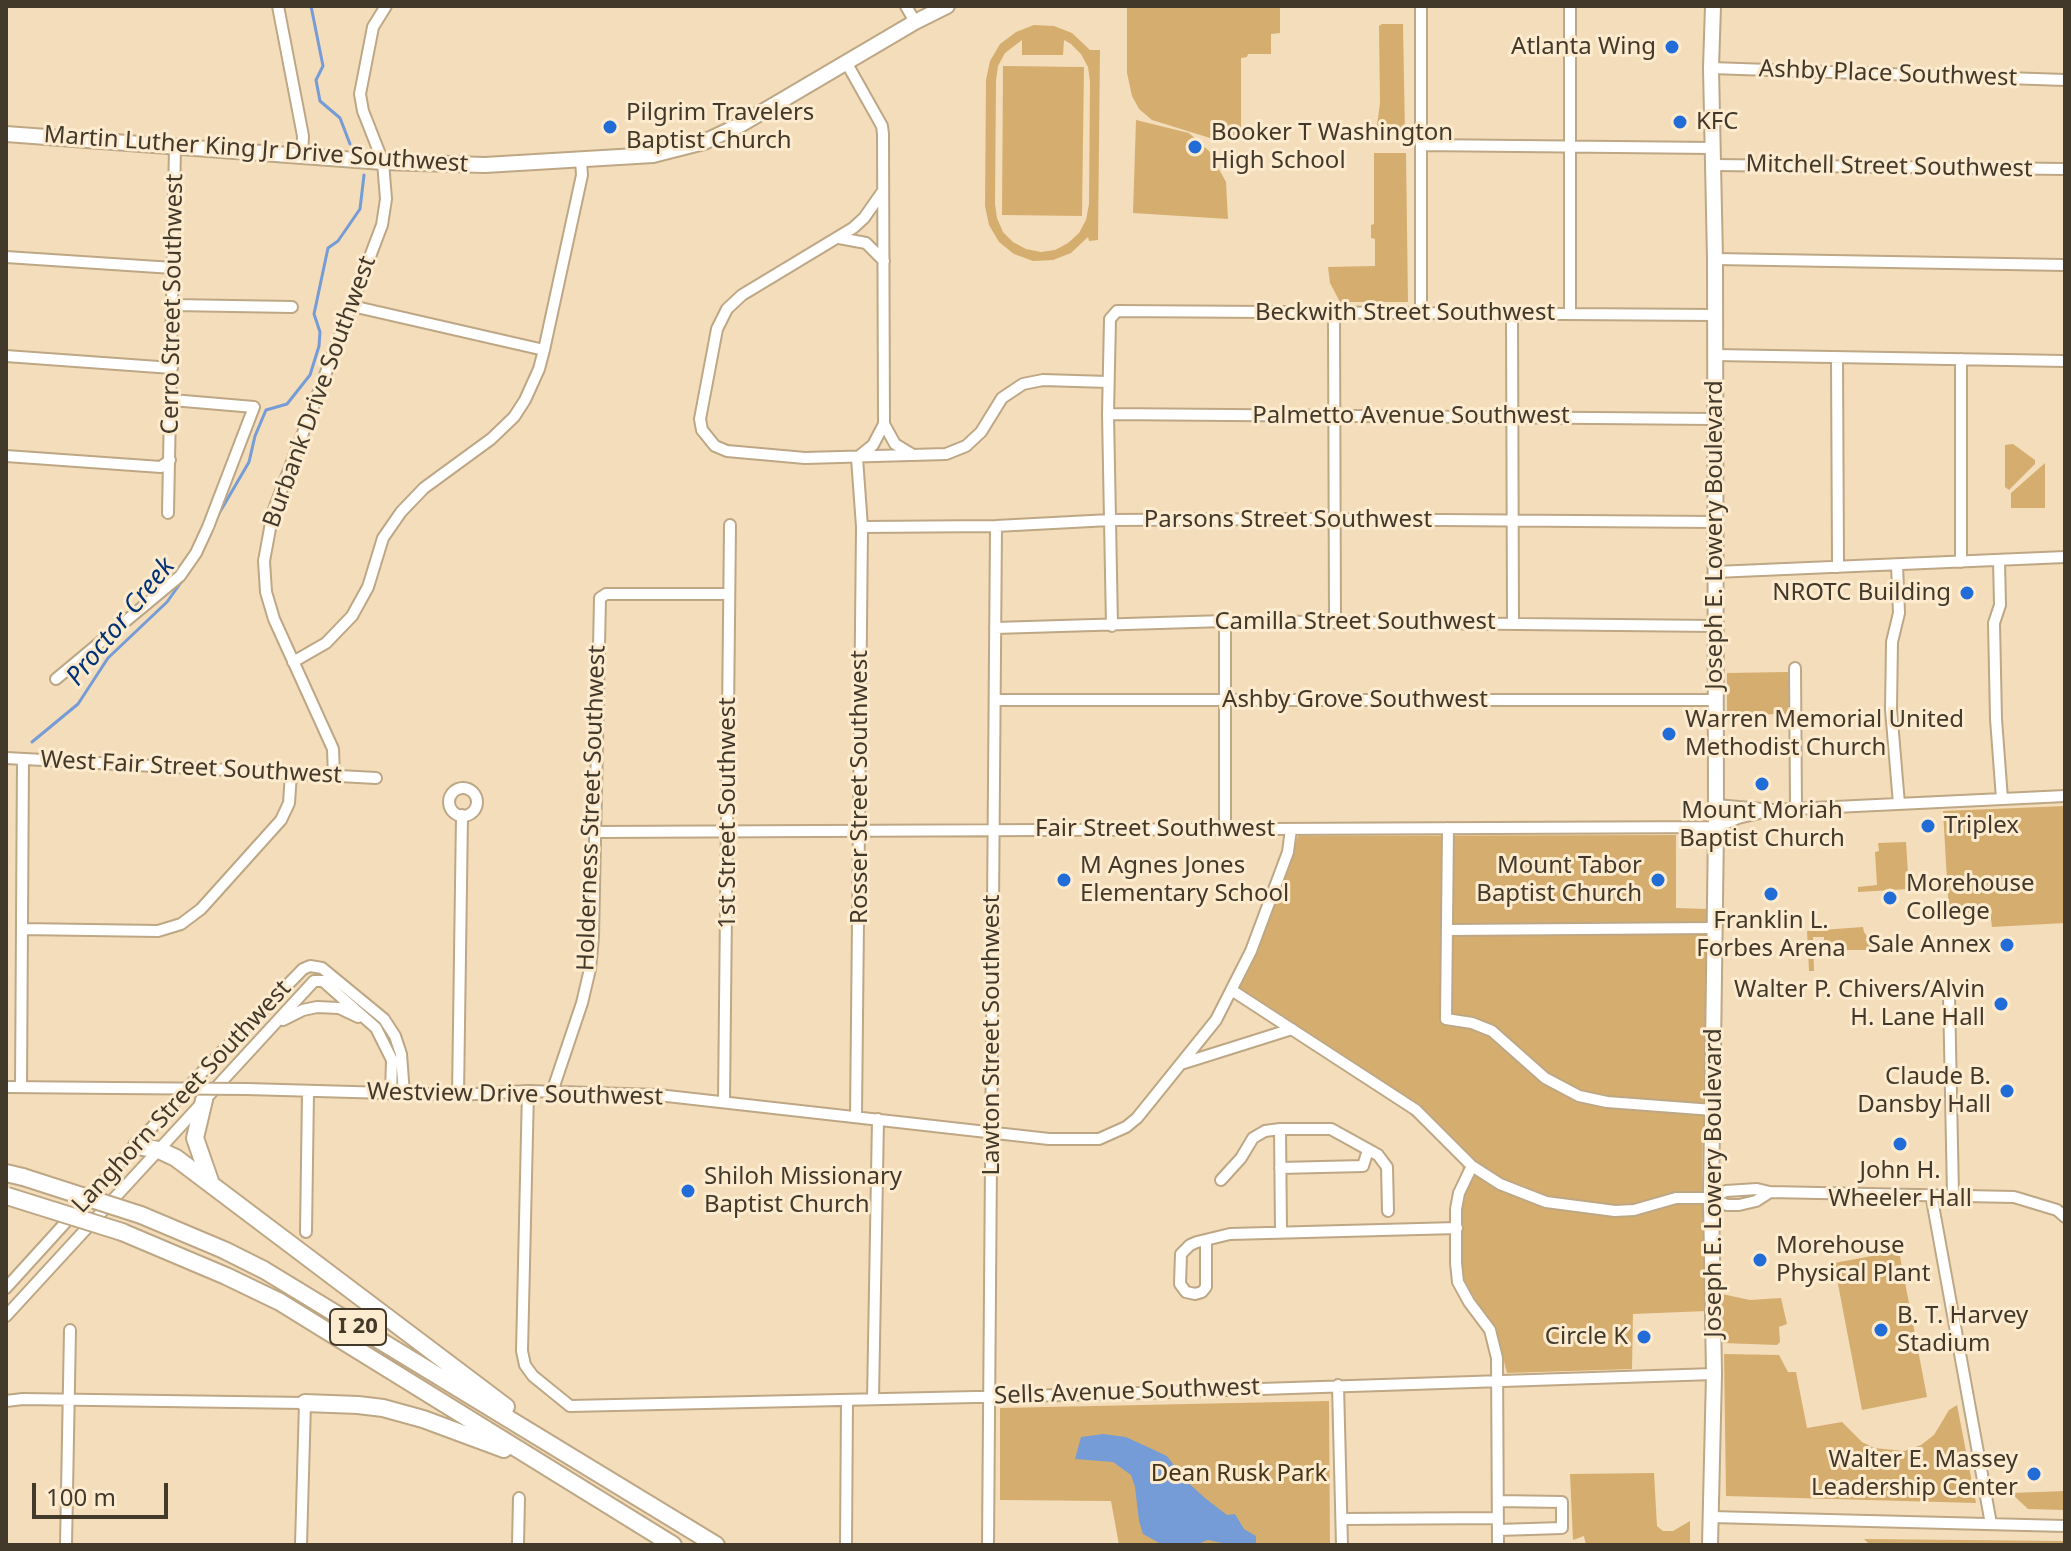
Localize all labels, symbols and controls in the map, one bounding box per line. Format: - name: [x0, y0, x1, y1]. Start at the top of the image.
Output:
- place label: Atlanta Wing: [1511, 33, 1656, 61]
- marker: Atlanta Wing: [1663, 38, 1681, 56]
- street label: Ashby Place Southwest: [1758, 55, 2018, 93]
- place label: Pilgrim Travelers Baptist Church: [626, 99, 814, 155]
- place label: KFC: [1696, 108, 1738, 136]
- marker: KFC: [1671, 113, 1689, 131]
- marker: Pilgrim Travelers Baptist Church: [601, 118, 619, 136]
- place label: Booker T Washington High School: [1211, 119, 1453, 175]
- street label: Martin Luther King Jr Drive Southwest: [43, 121, 469, 179]
- marker: Booker T Washington High School: [1186, 138, 1204, 156]
- street label: Mitchell Street Southwest: [1745, 150, 2033, 184]
- street label: Cerro Street Southwest: [156, 173, 190, 435]
- street label: Burbank Drive Southwest: [257, 252, 383, 532]
- street label: Beckwith Street Southwest: [1255, 299, 1555, 327]
- street label: Joseph E. Lowery Boulevard: [1701, 380, 1729, 690]
- street label: Palmetto Avenue Southwest: [1252, 402, 1570, 430]
- street label: Parsons Street Southwest: [1144, 506, 1432, 534]
- water label: Proctor Creek: [60, 552, 182, 692]
- place label: NROTC Building: [1772, 579, 1951, 607]
- marker: NROTC Building: [1958, 584, 1976, 602]
- street label: Camilla Street Southwest: [1214, 608, 1496, 636]
- street label: Holderness Street Southwest: [572, 645, 612, 971]
- street label: Rosser Street Southwest: [846, 650, 874, 924]
- street label: Ashby Grove Southwest: [1222, 686, 1488, 714]
- street label: 1st Street Southwest: [714, 697, 742, 929]
- place label: Warren Memorial United Methodist Church: [1685, 706, 1964, 762]
- marker: Warren Memorial United Methodist Church: [1660, 725, 1678, 743]
- street label: West Fair Street Southwest: [40, 746, 342, 790]
- marker: Mount Moriah Baptist Church: [1753, 775, 1771, 793]
- place label: Mount Moriah Baptist Church: [1679, 797, 1845, 853]
- place label: Triplex: [1944, 812, 2019, 840]
- street label: Fair Street Southwest: [1035, 815, 1275, 843]
- marker: Triplex: [1919, 817, 1937, 835]
- place label: M Agnes Jones Elementary School: [1080, 852, 1289, 908]
- place label: Mount Tabor Baptist Church: [1476, 852, 1642, 908]
- place label: Morehouse College: [1906, 870, 2034, 926]
- marker: M Agnes Jones Elementary School: [1055, 871, 1073, 889]
- marker: Mount Tabor Baptist Church: [1649, 871, 1667, 889]
- marker: Franklin L. Forbes Arena: [1762, 885, 1780, 903]
- marker: Morehouse College: [1881, 889, 1899, 907]
- street label: Lawton Street Southwest: [978, 895, 1006, 1175]
- place label: Franklin L. Forbes Arena: [1696, 907, 1846, 963]
- place label: Sale Annex: [1868, 931, 1991, 959]
- marker: Sale Annex: [1998, 936, 2016, 954]
- street label: Langhorn Street Southwest: [67, 975, 297, 1219]
- place label: Walter P. Chivers/Alvin H. Lane Hall: [1734, 976, 1985, 1032]
- marker: Walter P. Chivers/Alvin H. Lane Hall: [1992, 995, 2010, 1013]
- street label: Joseph E. Lowery Boulevard: [1700, 1028, 1728, 1338]
- place label: Claude B. Dansby Hall: [1857, 1063, 1991, 1119]
- street label: Westview Drive Southwest: [367, 1078, 663, 1112]
- marker: Claude B. Dansby Hall: [1998, 1082, 2016, 1100]
- marker: John H. Wheeler Hall: [1891, 1135, 1909, 1153]
- place label: John H. Wheeler Hall: [1828, 1157, 1972, 1213]
- place label: Shiloh Missionary Baptist Church: [704, 1163, 902, 1219]
- marker: Shiloh Missionary Baptist Church: [679, 1182, 697, 1200]
- place label: Morehouse Physical Plant: [1776, 1232, 1930, 1288]
- marker: Morehouse Physical Plant: [1751, 1251, 1769, 1269]
- place label: B. T. Harvey Stadium: [1897, 1302, 2028, 1358]
- road number: I 20: [330, 1309, 386, 1345]
- marker: B. T. Harvey Stadium: [1872, 1321, 1890, 1339]
- place label: Circle K: [1545, 1323, 1628, 1351]
- marker: Circle K: [1635, 1328, 1653, 1346]
- street label: Sells Avenue Southwest: [994, 1373, 1260, 1411]
- place label: Walter E. Massey Leadership Center: [1811, 1446, 2018, 1502]
- park label: Dean Rusk Park: [1151, 1460, 1327, 1488]
- marker: Walter E. Massey Leadership Center: [2025, 1465, 2043, 1483]
- scale bar: [36, 1467, 172, 1517]
- text: 100 m: [46, 1480, 116, 1513]

